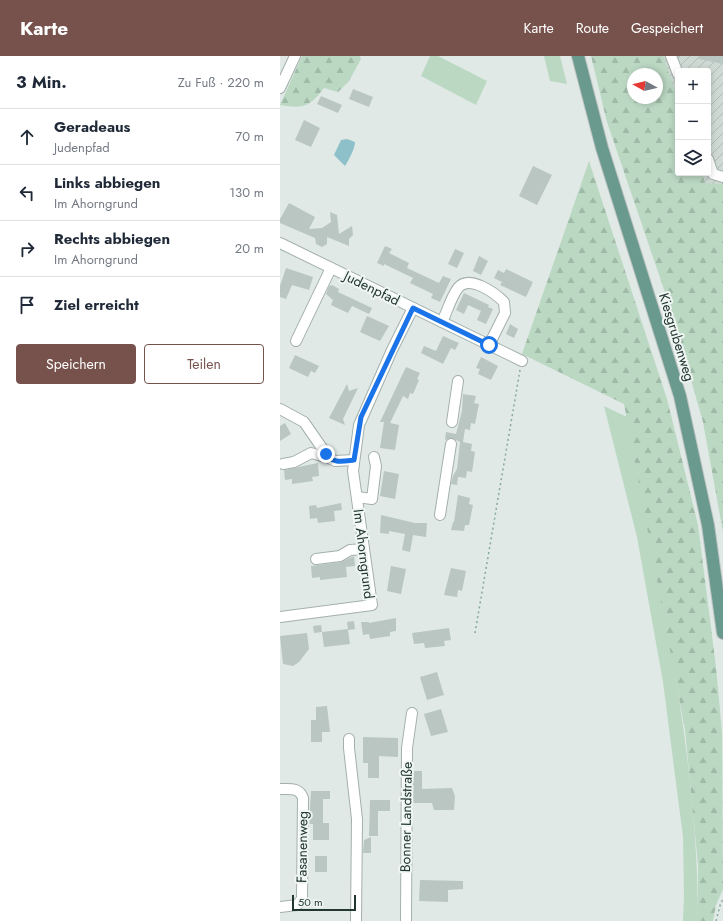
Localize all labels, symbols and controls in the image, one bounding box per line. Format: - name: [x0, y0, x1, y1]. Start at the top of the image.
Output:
- text: Karte: [20, 15, 68, 42]
- text: Karte: [524, 18, 554, 38]
- text: Route: [576, 18, 609, 38]
- text: Gespeichert: [631, 18, 703, 38]
- north arrow: [627, 68, 663, 104]
- map controls: [675, 68, 711, 176]
- button: +: [675, 68, 711, 104]
- text: 3 Min.: [16, 70, 67, 94]
- text: Zu Fuß · 220 m: [178, 73, 264, 92]
- button: −: [675, 104, 711, 140]
- text: Geradeaus: [54, 116, 130, 138]
- icon: ahead: [16, 126, 38, 148]
- text: 70 m: [235, 127, 264, 146]
- text: Judenpfad: [54, 138, 110, 157]
- button: layers: [675, 140, 711, 176]
- text: Links abbiegen: [54, 172, 160, 194]
- icon: left: [16, 182, 38, 204]
- text: 130 m: [229, 183, 264, 202]
- text: Im Ahorngrund: [54, 194, 138, 213]
- text: Rechts abbiegen: [54, 228, 170, 250]
- icon: right: [16, 238, 38, 260]
- text: 20 m: [235, 239, 264, 258]
- text: Im Ahorngrund: [54, 250, 138, 269]
- street label: Judenpfad: [339, 265, 403, 310]
- street label: Kiesgrubenweg: [654, 290, 700, 384]
- icon: arrive: [16, 294, 38, 316]
- text: Ziel erreicht: [54, 294, 139, 316]
- route start: [480, 336, 498, 354]
- button: Speichern: [16, 344, 136, 384]
- button: Teilen: [144, 344, 264, 384]
- route end: [317, 445, 335, 463]
- street label: Im Ahorngrund: [349, 508, 379, 600]
- street label: Bonner Landstraße: [395, 762, 417, 872]
- street label: Fasanenweg: [291, 811, 313, 883]
- scale bar: [292, 893, 356, 912]
- text: 50 m: [298, 894, 323, 910]

